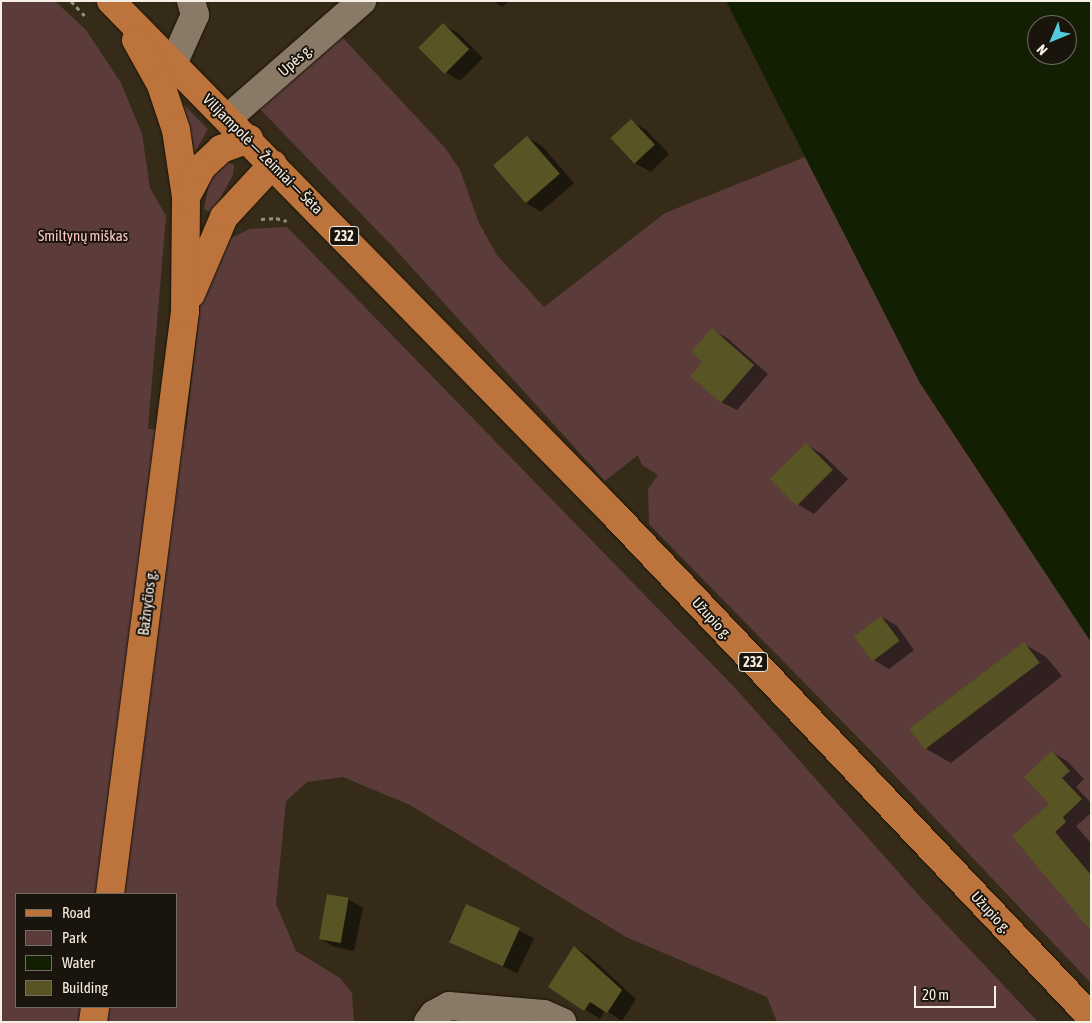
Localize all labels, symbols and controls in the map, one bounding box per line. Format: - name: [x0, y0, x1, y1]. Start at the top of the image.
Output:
- north arrow: [1027, 15, 1077, 65]
- street label: Upės g.: [274, 40, 316, 80]
- text: N: [1034, 41, 1051, 58]
- street label: Vilijampolė — Žeimiai — Šėta: [199, 90, 327, 218]
- road number: 232: [329, 225, 359, 248]
- park label: Smiltynų miškas: [38, 227, 128, 245]
- street label: Bažnyčios g.: [134, 569, 160, 637]
- street label: Užupio g.: [688, 593, 736, 643]
- road number: 232: [738, 650, 768, 674]
- street label: Užupio g.: [967, 887, 1015, 937]
- legend: [15, 893, 178, 1008]
- text: Road: [62, 904, 91, 921]
- text: Park: [62, 929, 87, 946]
- text: Water: [62, 954, 95, 971]
- scale bar: [917, 976, 1000, 1008]
- text: Building: [62, 979, 108, 996]
- text: 20 m: [922, 986, 949, 1003]

